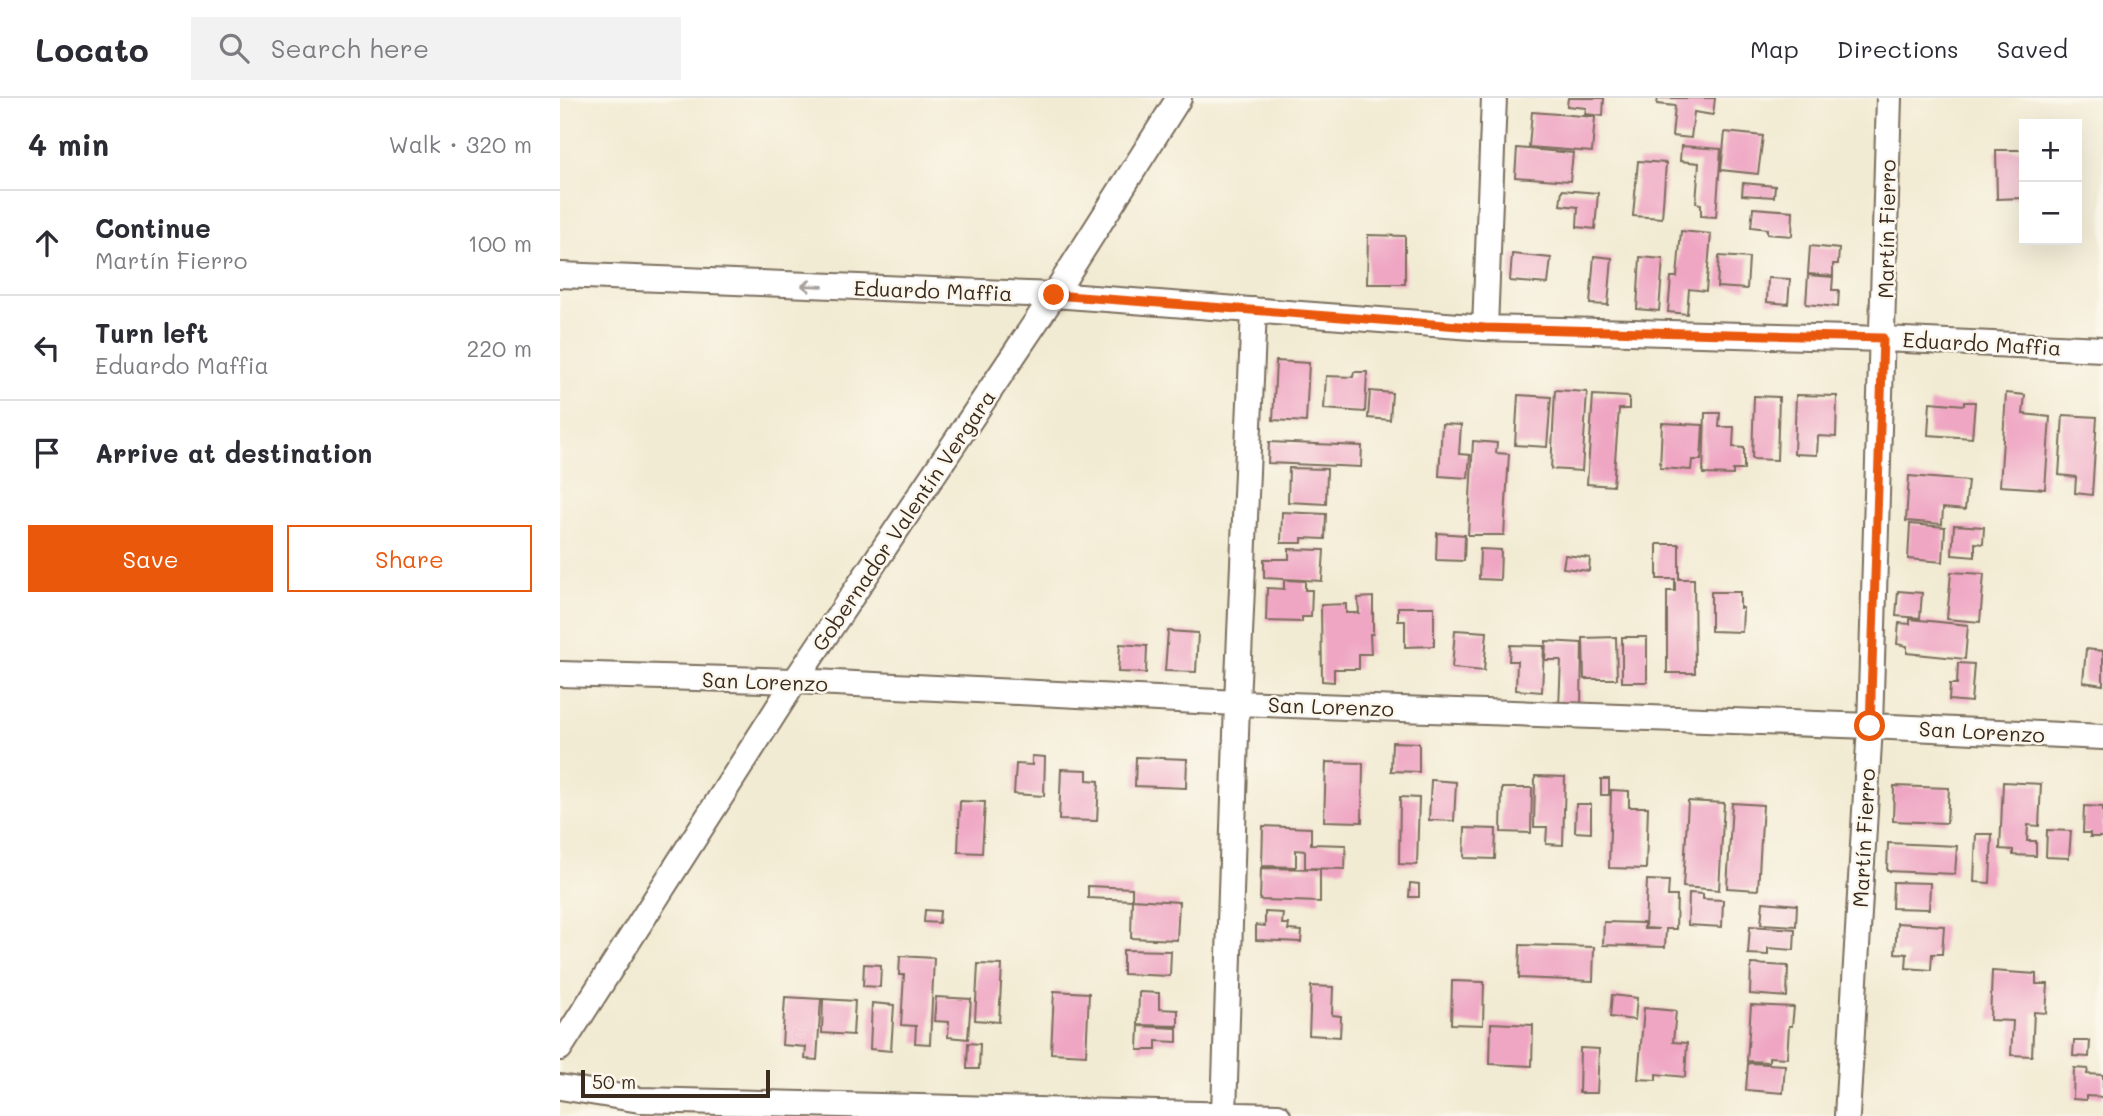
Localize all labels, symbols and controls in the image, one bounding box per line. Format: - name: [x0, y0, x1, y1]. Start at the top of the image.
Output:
- search box: [191, 17, 681, 80]
- text: Locato: [35, 27, 149, 70]
- icon: search: [215, 29, 253, 67]
- text: Search here: [271, 31, 429, 65]
- text: Map: [1750, 33, 1799, 64]
- text: Directions: [1837, 33, 1959, 64]
- text: Saved: [1997, 33, 2068, 64]
- map controls: [2019, 119, 2082, 245]
- button: +: [2019, 119, 2082, 182]
- text: 4 min: [28, 124, 109, 164]
- text: Walk · 320 m: [389, 129, 532, 159]
- street label: Martín Fierro: [1871, 159, 1901, 299]
- button: −: [2019, 182, 2082, 245]
- text: Continue: [95, 211, 211, 245]
- icon: ahead: [28, 224, 66, 262]
- text: 100 m: [468, 228, 532, 258]
- text: Martín Fierro: [95, 245, 248, 275]
- street label: Eduardo Maffia: [853, 274, 1013, 306]
- one-way arrow: [800, 279, 823, 292]
- route end: [1038, 279, 1069, 310]
- text: Turn left: [95, 316, 208, 350]
- street label: Eduardo Maffia: [1902, 325, 2062, 361]
- icon: left: [28, 329, 66, 367]
- text: 220 m: [466, 333, 532, 363]
- text: Eduardo Maffia: [95, 350, 269, 380]
- street label: Gobernador Valentín Vergara: [805, 384, 1001, 656]
- icon: arrive: [28, 434, 66, 472]
- text: Arrive at destination: [95, 436, 372, 470]
- button: Save: [28, 525, 273, 592]
- button: Share: [287, 525, 532, 592]
- street label: San Lorenzo: [702, 665, 828, 697]
- street label: San Lorenzo: [1268, 690, 1394, 722]
- route start: [1854, 710, 1885, 741]
- street label: San Lorenzo: [1918, 714, 2046, 748]
- street label: Martín Fierro: [1846, 768, 1880, 908]
- scale bar: [581, 1067, 770, 1099]
- text: 50 m: [592, 1069, 636, 1094]

